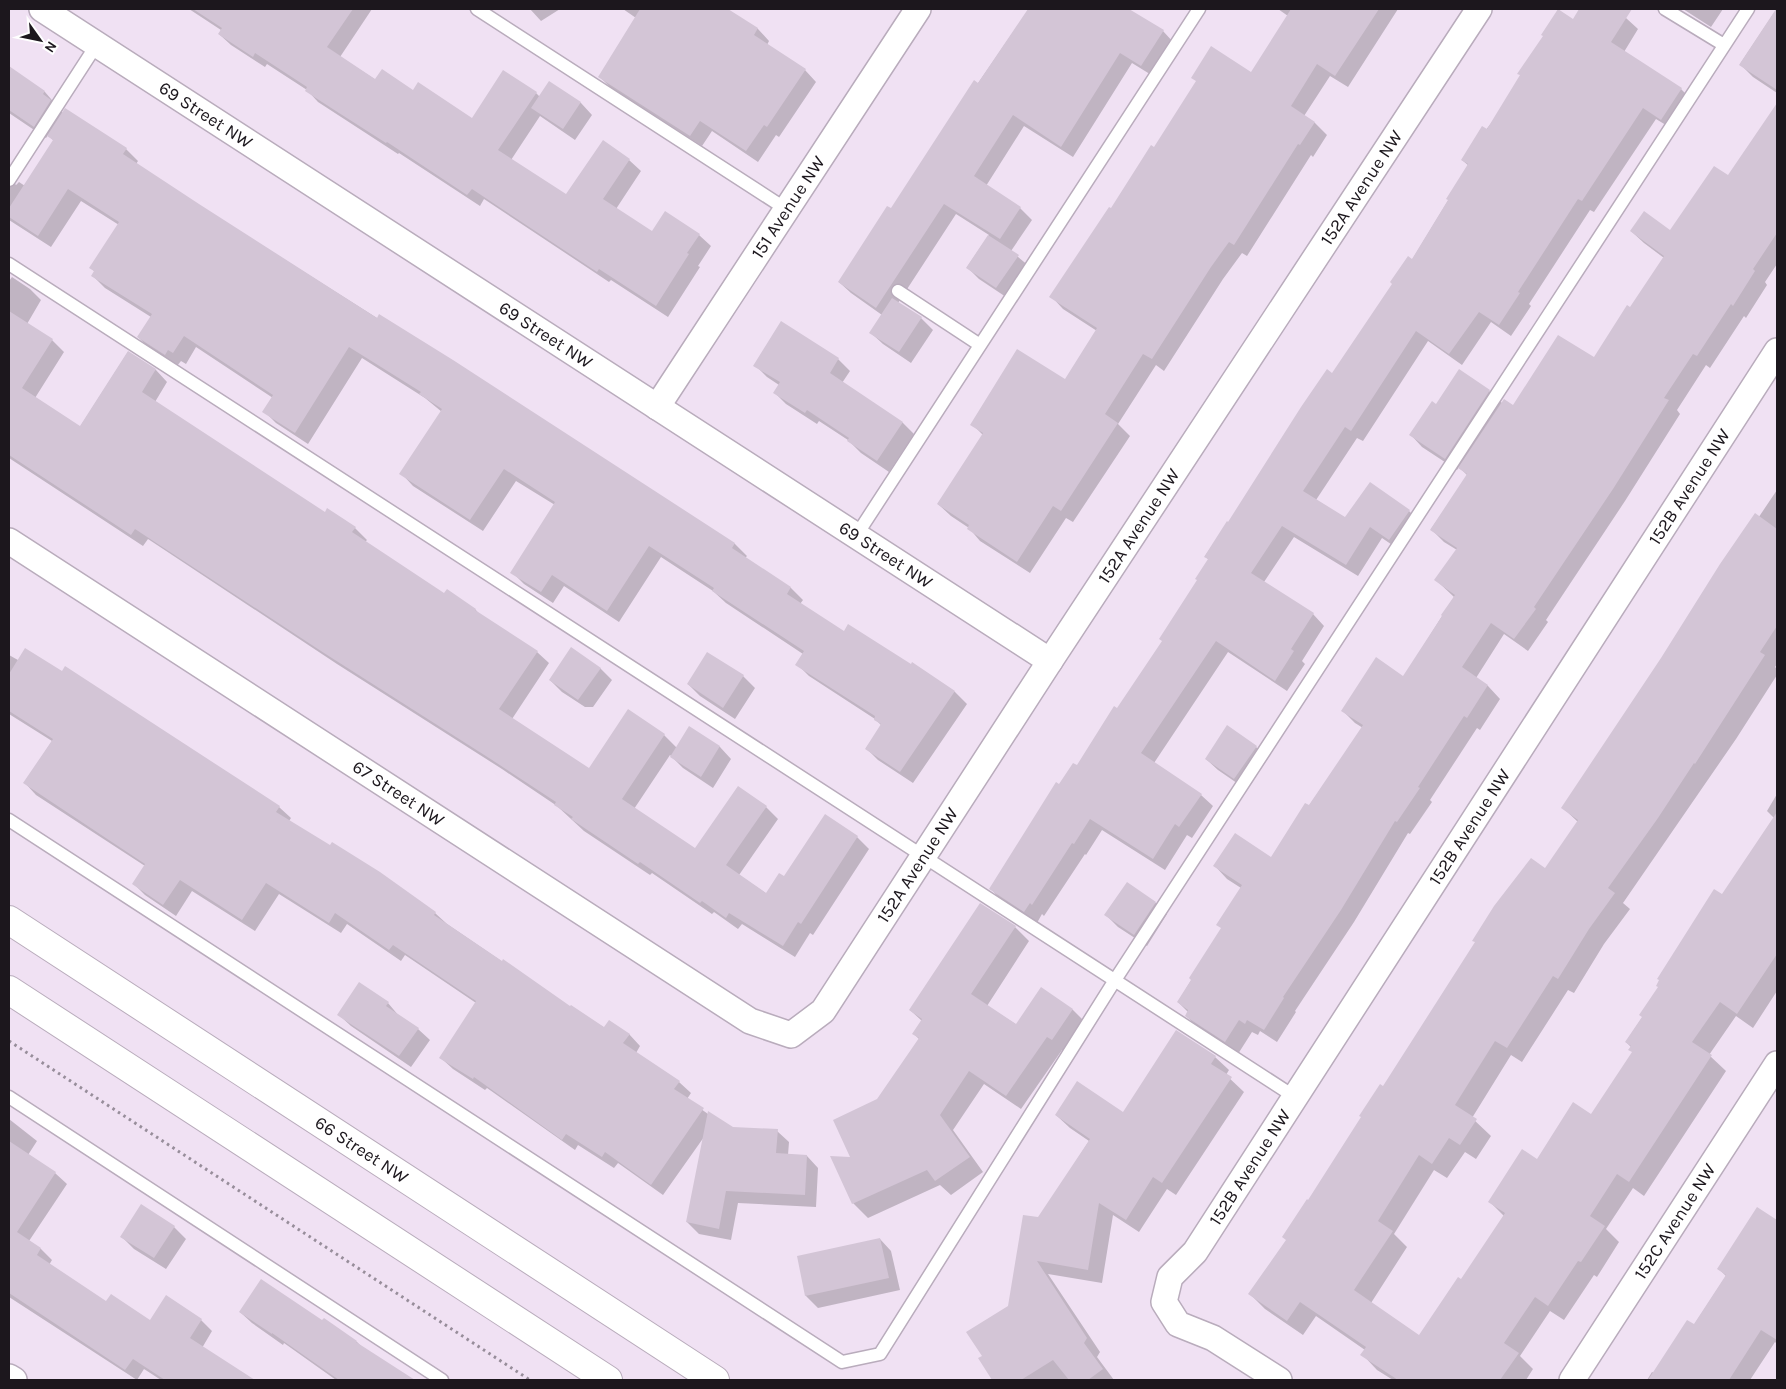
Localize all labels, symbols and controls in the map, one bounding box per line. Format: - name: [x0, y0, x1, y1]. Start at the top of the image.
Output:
- north arrow: [15, 15, 65, 65]
- text: N: [41, 38, 60, 56]
- street label: 69 Street NW: [155, 77, 257, 153]
- street label: 152A Avenue NW: [1316, 126, 1407, 249]
- street label: 151 Avenue NW: [746, 152, 830, 263]
- street label: 69 Street NW: [495, 297, 597, 373]
- street label: 152B Avenue NW: [1644, 425, 1735, 549]
- street label: 152A Avenue NW: [1093, 464, 1185, 588]
- street label: 69 Street NW: [835, 516, 937, 593]
- street label: 67 Street NW: [348, 755, 449, 831]
- street label: 152B Avenue NW: [1424, 765, 1515, 889]
- street label: 152A Avenue NW: [872, 803, 963, 927]
- street label: 152B Avenue NW: [1204, 1105, 1295, 1229]
- street label: 66 Street NW: [311, 1111, 413, 1188]
- street label: 152C Avenue NW: [1629, 1159, 1721, 1284]

